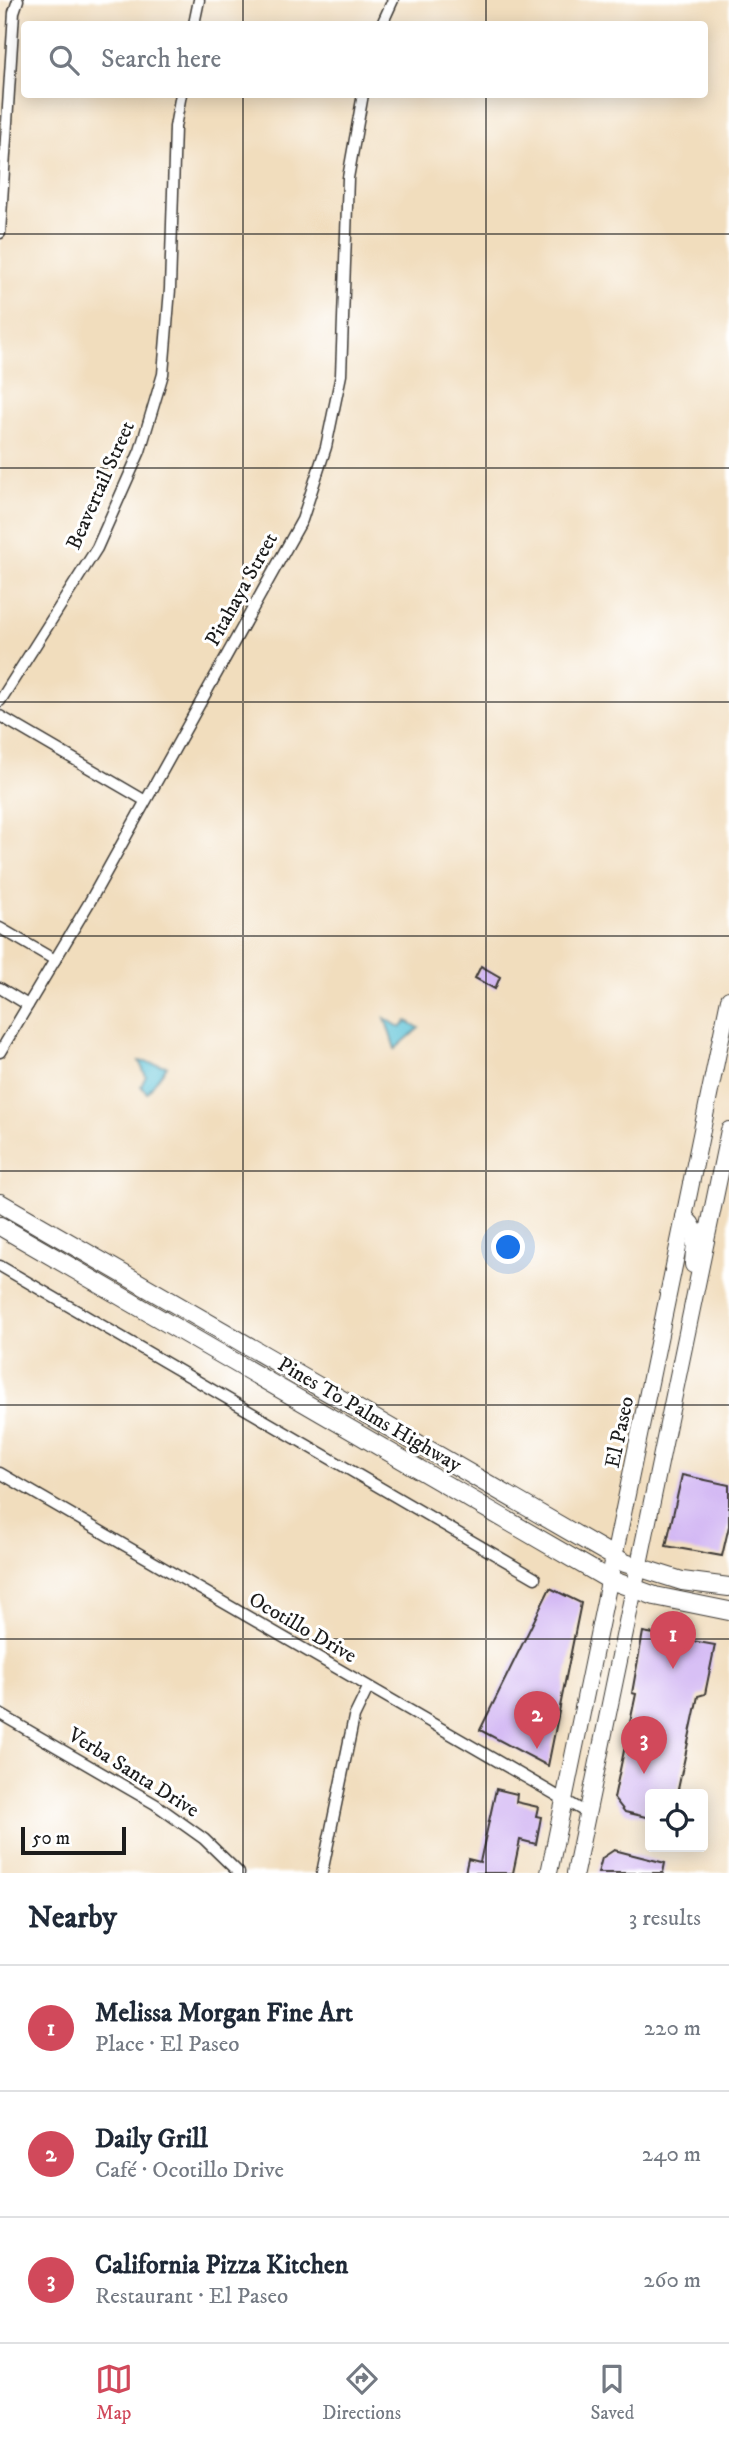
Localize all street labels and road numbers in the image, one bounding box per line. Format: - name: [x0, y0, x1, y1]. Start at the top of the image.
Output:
- street label: Beavertail Street: [61, 417, 141, 554]
- street label: Pitahaya Street: [200, 528, 284, 651]
- street label: Pines To Palms Highway: [273, 1352, 467, 1479]
- street label: El Paseo: [600, 1394, 640, 1470]
- street label: Ocotillo Drive: [244, 1587, 361, 1669]
- street label: Verba Santa Drive: [62, 1722, 204, 1824]

